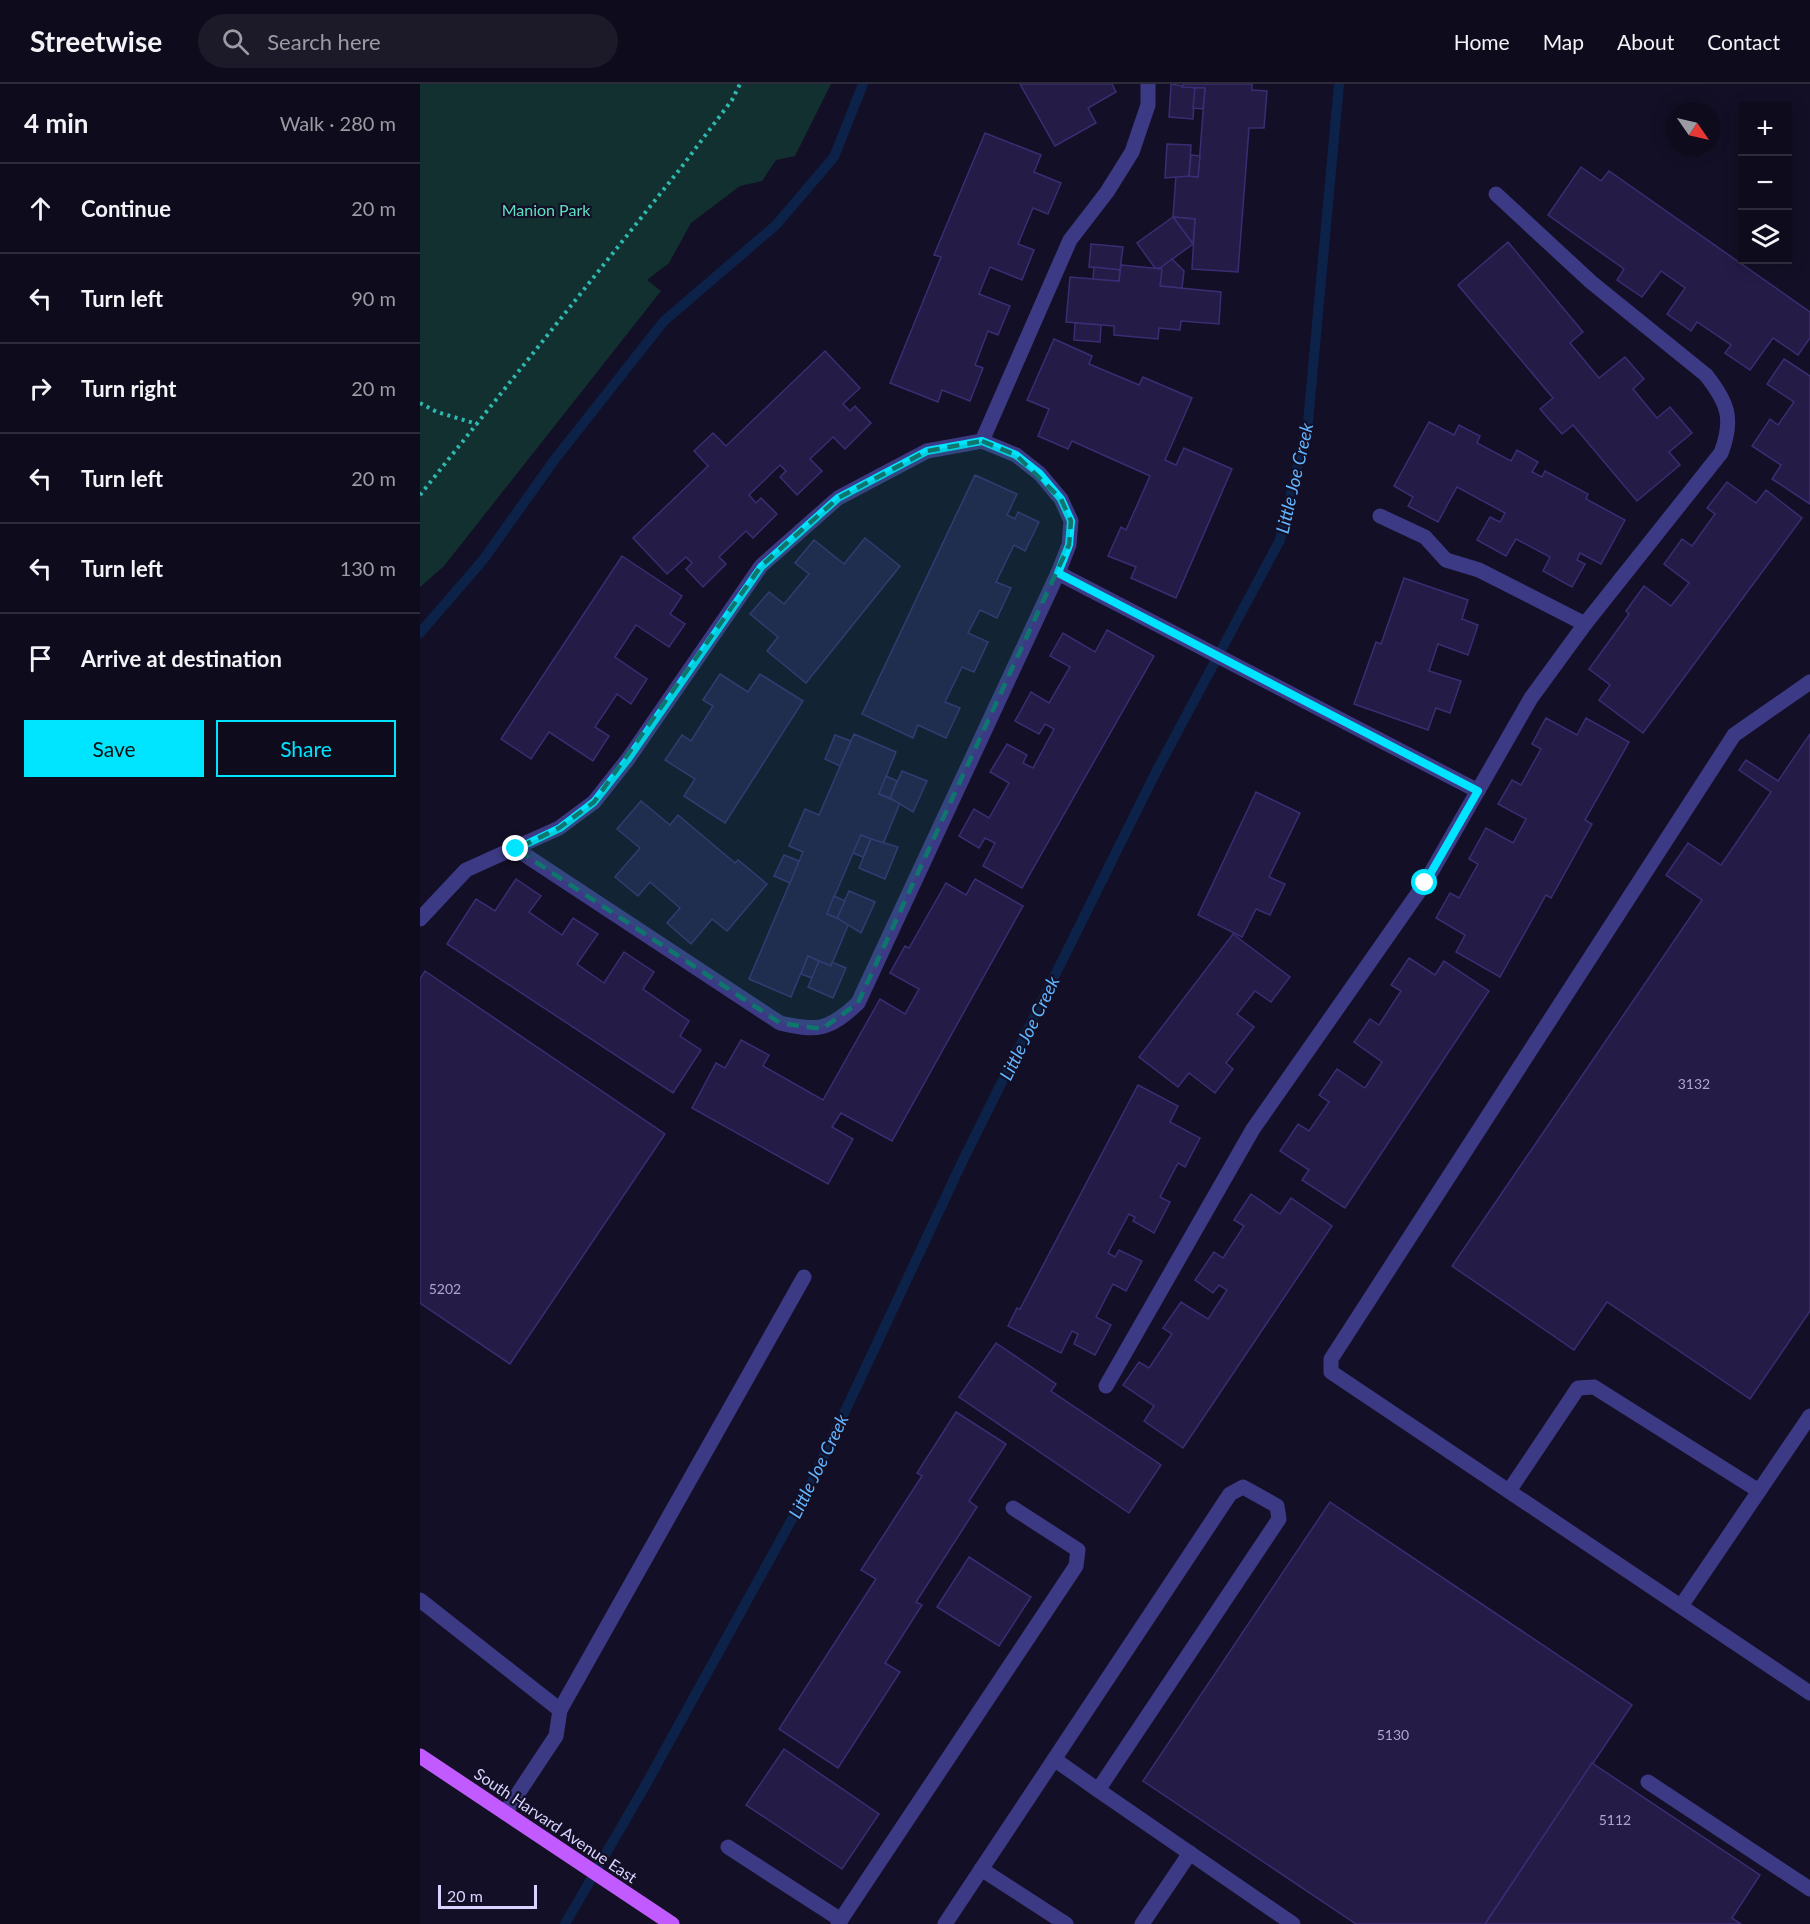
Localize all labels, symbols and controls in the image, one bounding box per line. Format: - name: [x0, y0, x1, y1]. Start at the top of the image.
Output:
- search box: [198, 14, 618, 68]
- text: Streetwise: [30, 24, 162, 58]
- icon: search: [219, 25, 252, 58]
- text: Search here: [267, 28, 381, 55]
- text: Home: [1454, 29, 1510, 54]
- text: Map: [1543, 29, 1584, 54]
- text: About: [1617, 29, 1674, 54]
- text: Contact: [1707, 29, 1780, 54]
- north arrow: [1666, 102, 1720, 156]
- map controls: [1738, 102, 1792, 264]
- button: +: [1738, 102, 1792, 156]
- text: 4 min: [24, 107, 88, 139]
- text: Walk · 280 m: [280, 111, 396, 135]
- button: −: [1738, 156, 1792, 210]
- icon: ahead: [24, 192, 57, 225]
- text: Continue: [81, 195, 171, 222]
- text: 20 m: [351, 196, 396, 220]
- park label: Manion Park: [502, 200, 591, 219]
- button: layers: [1738, 210, 1792, 264]
- icon: left: [24, 282, 57, 315]
- text: Turn left: [81, 285, 163, 312]
- text: 90 m: [351, 286, 396, 310]
- icon: right: [24, 372, 57, 405]
- text: Turn right: [81, 375, 176, 402]
- text: 20 m: [351, 376, 396, 400]
- water label: Little Joe Creek: [1271, 420, 1317, 535]
- icon: left: [24, 462, 57, 495]
- text: Turn left: [81, 465, 163, 492]
- text: 20 m: [351, 466, 396, 490]
- icon: left: [24, 552, 57, 585]
- text: Turn left: [81, 555, 163, 582]
- text: 130 m: [340, 556, 396, 580]
- icon: arrive: [24, 642, 57, 675]
- text: Arrive at destination: [81, 645, 282, 672]
- button: Save: [24, 720, 204, 777]
- button: Share: [216, 720, 396, 777]
- route end: [502, 835, 528, 861]
- route start: [1411, 869, 1437, 895]
- water label: Little Joe Creek: [994, 972, 1064, 1083]
- house number: 3132: [1678, 1075, 1710, 1092]
- house number: 5202: [429, 1280, 461, 1297]
- water label: Little Joe Creek: [783, 1410, 853, 1521]
- house number: 5130: [1377, 1726, 1409, 1743]
- street label: South Harvard Avenue East: [471, 1763, 641, 1887]
- house number: 5112: [1599, 1811, 1631, 1828]
- scale bar: [438, 1882, 537, 1910]
- text: 20 m: [447, 1886, 483, 1905]

